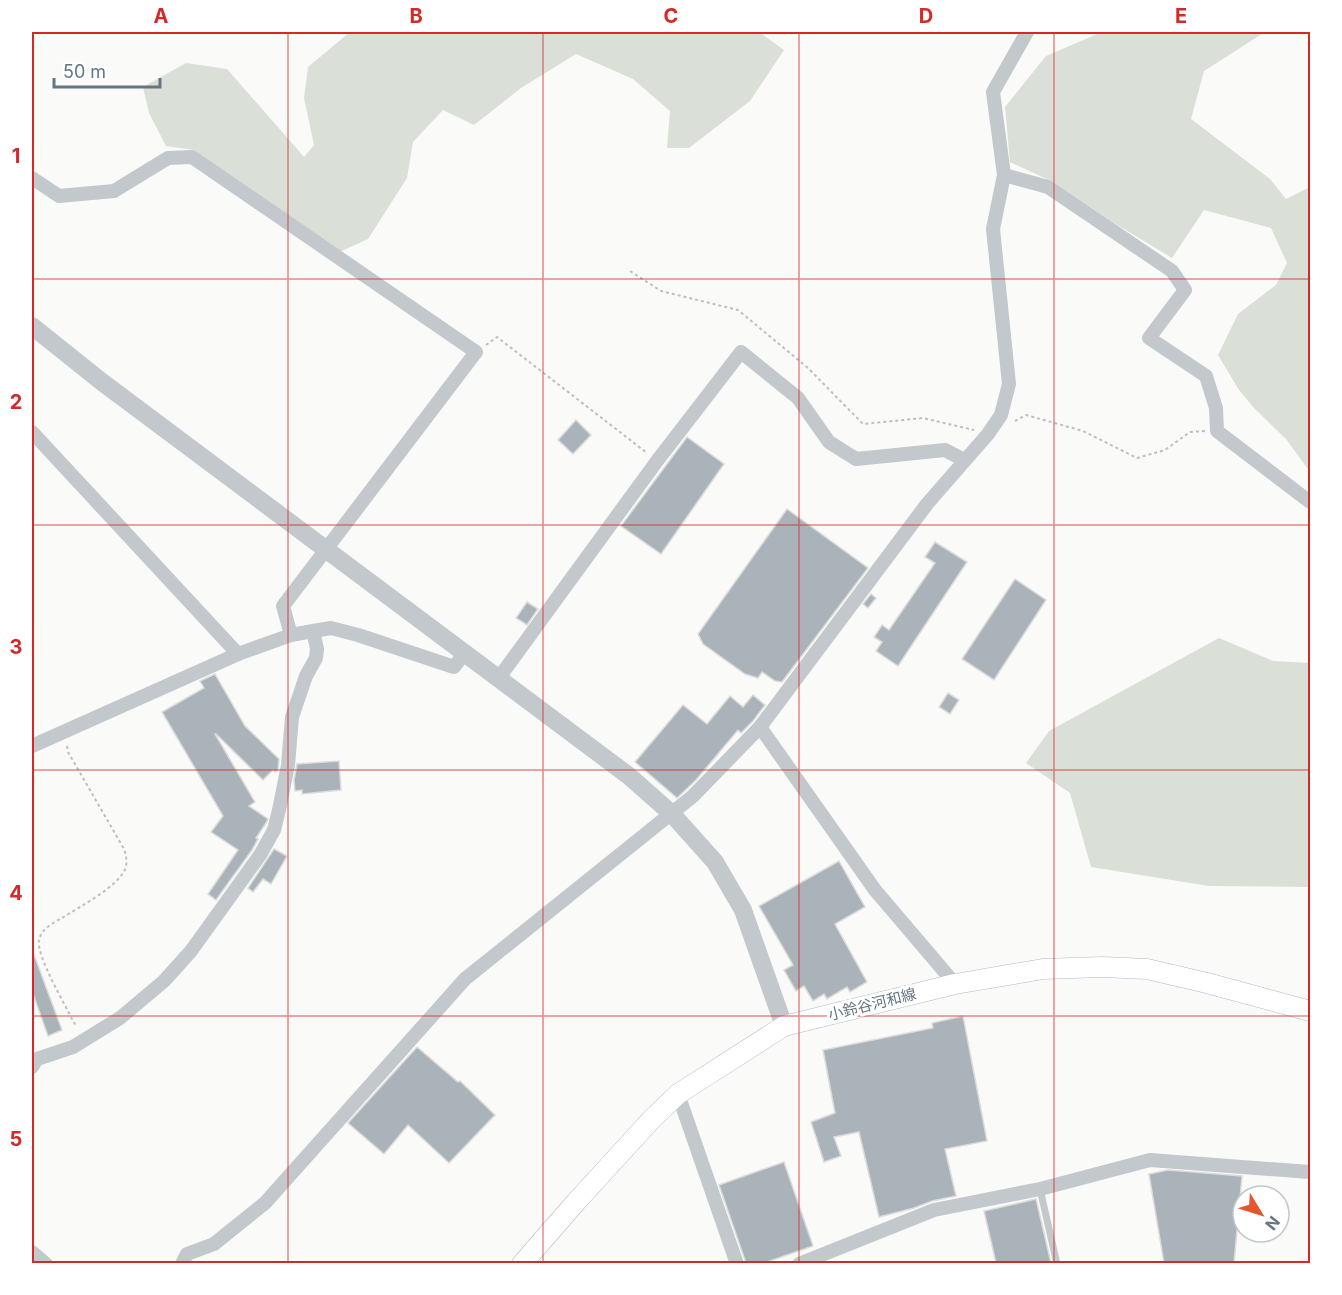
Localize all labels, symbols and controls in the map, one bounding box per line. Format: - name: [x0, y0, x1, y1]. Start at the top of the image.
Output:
- text: A: [154, 4, 169, 28]
- text: B: [409, 4, 423, 28]
- text: C: [664, 4, 678, 28]
- text: D: [919, 4, 933, 28]
- text: E: [1175, 4, 1187, 28]
- scale bar: [54, 51, 160, 89]
- text: 50 m: [63, 61, 106, 82]
- text: 1: [12, 144, 20, 168]
- text: 2: [10, 390, 22, 414]
- text: 3: [10, 635, 22, 659]
- text: 4: [9, 881, 23, 905]
- street label: 小鈴谷河和線: [826, 984, 918, 1024]
- text: 5: [10, 1127, 22, 1151]
- north arrow: [1231, 1184, 1291, 1244]
- text: N: [1261, 1212, 1284, 1234]

